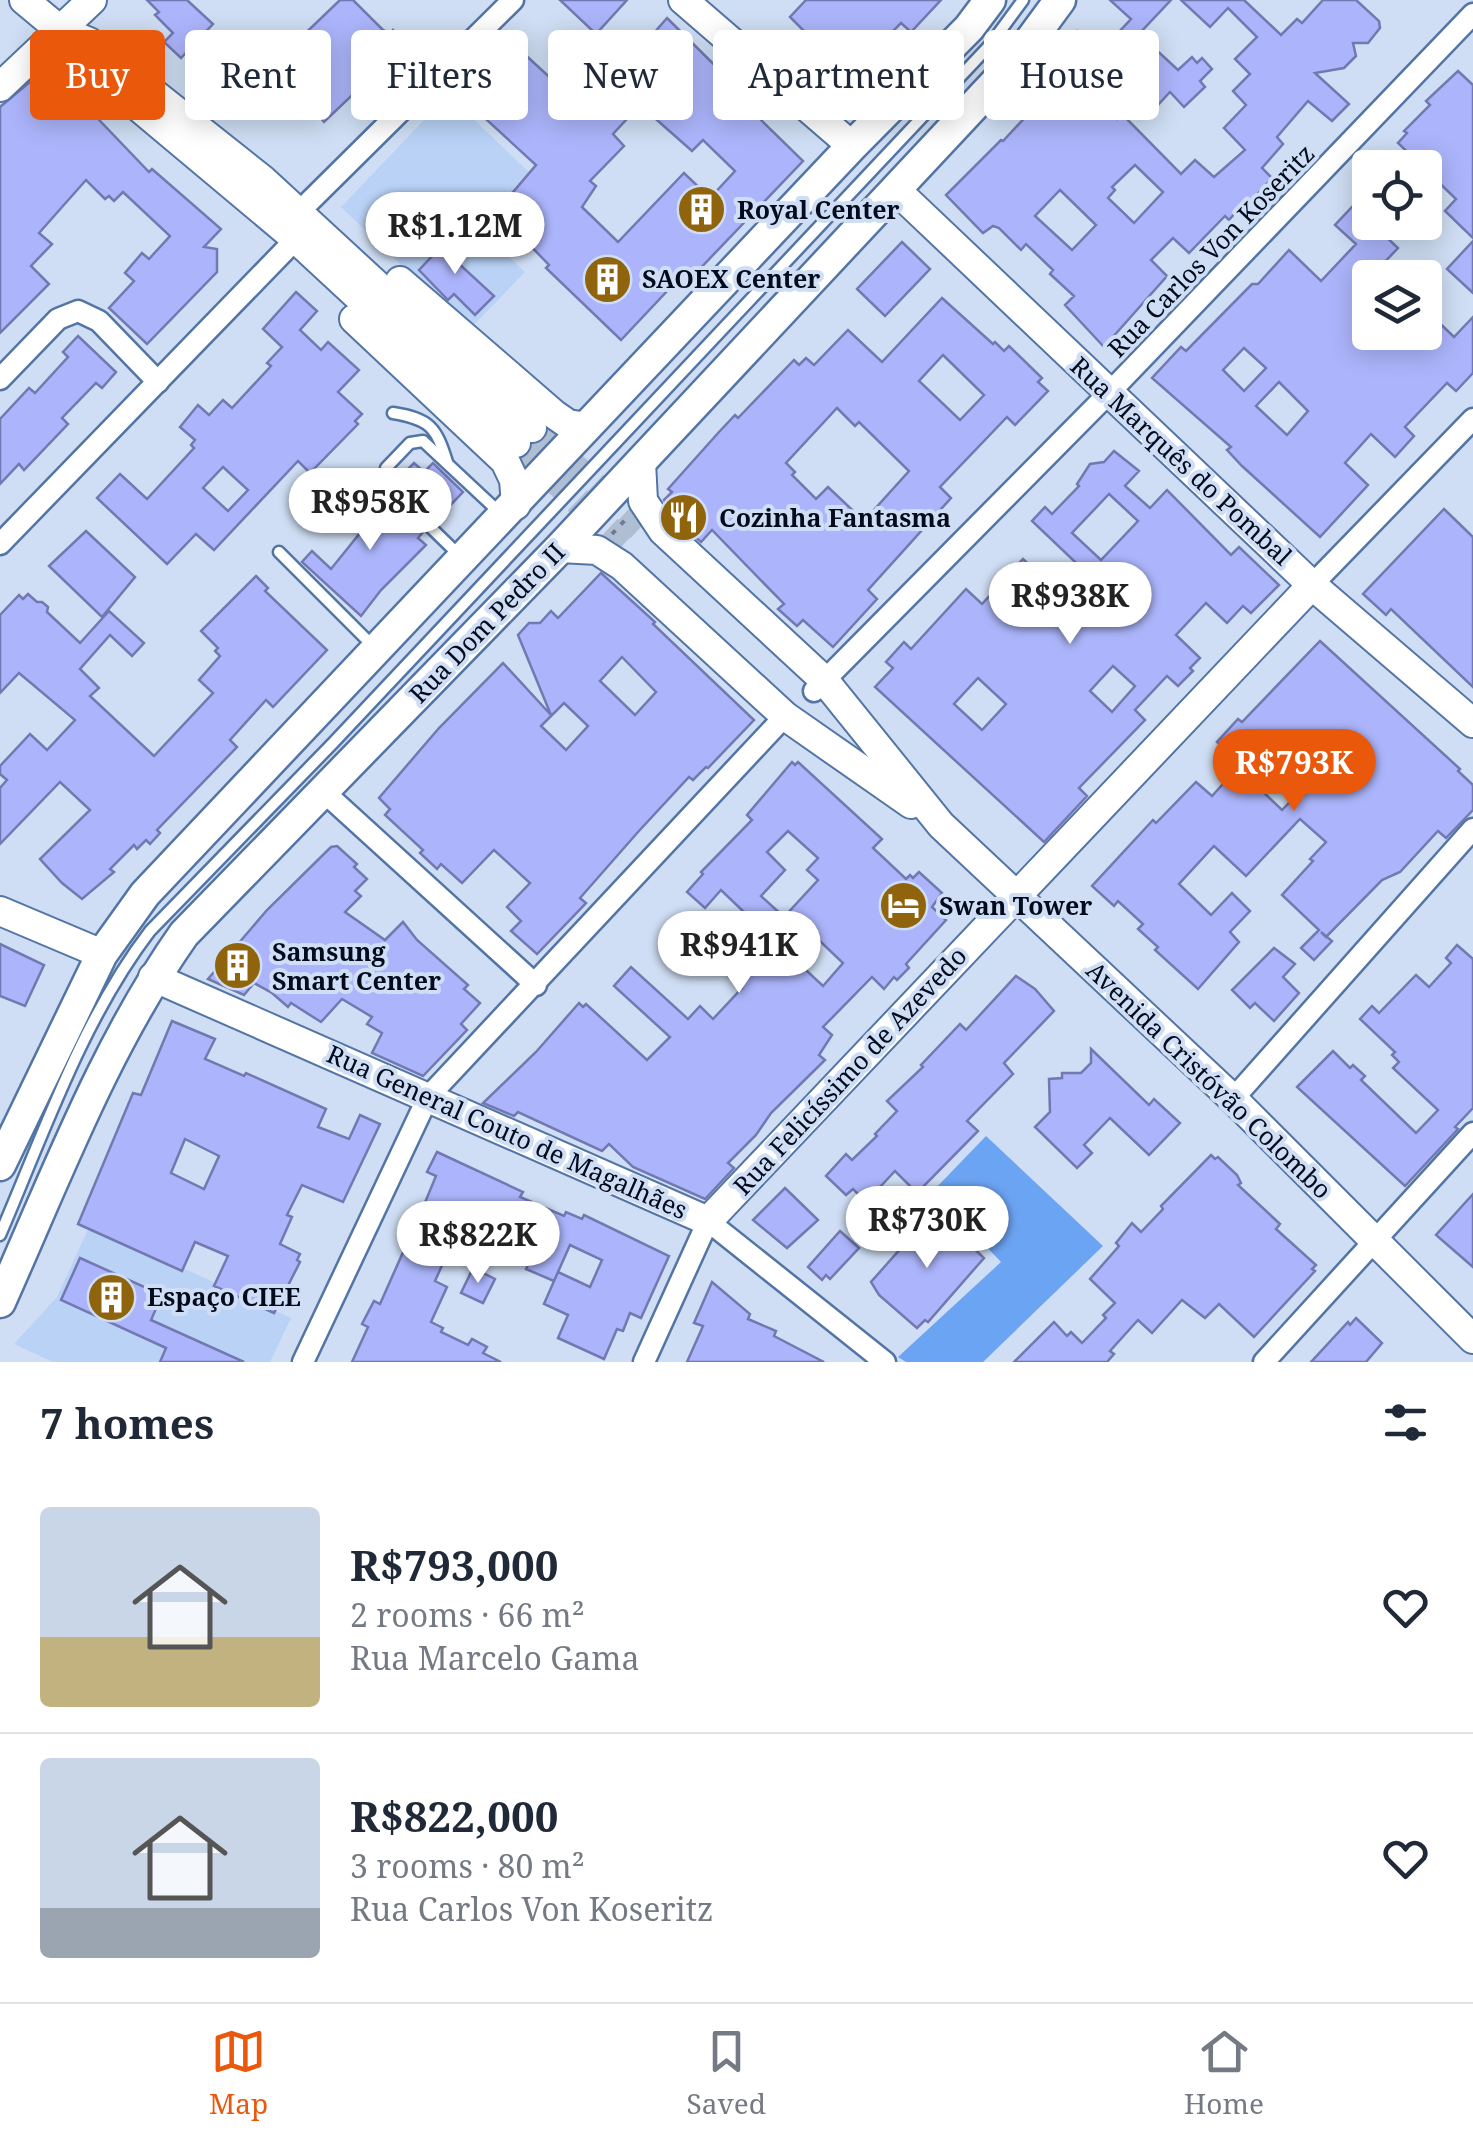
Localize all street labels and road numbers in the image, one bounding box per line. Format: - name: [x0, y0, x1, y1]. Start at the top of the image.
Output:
- street label: Rua Carlos Von Koseritz: [1099, 136, 1321, 364]
- street label: Rua Marquês do Pombal: [1064, 349, 1300, 572]
- street label: Rua Dom Pedro II: [401, 535, 572, 710]
- street label: Rua Felicíssimo de Azevedo: [725, 939, 973, 1202]
- street label: Avenida Cristóvão Colombo: [1080, 953, 1340, 1206]
- street label: Rua General Couto de Magalhães: [322, 1036, 693, 1226]

